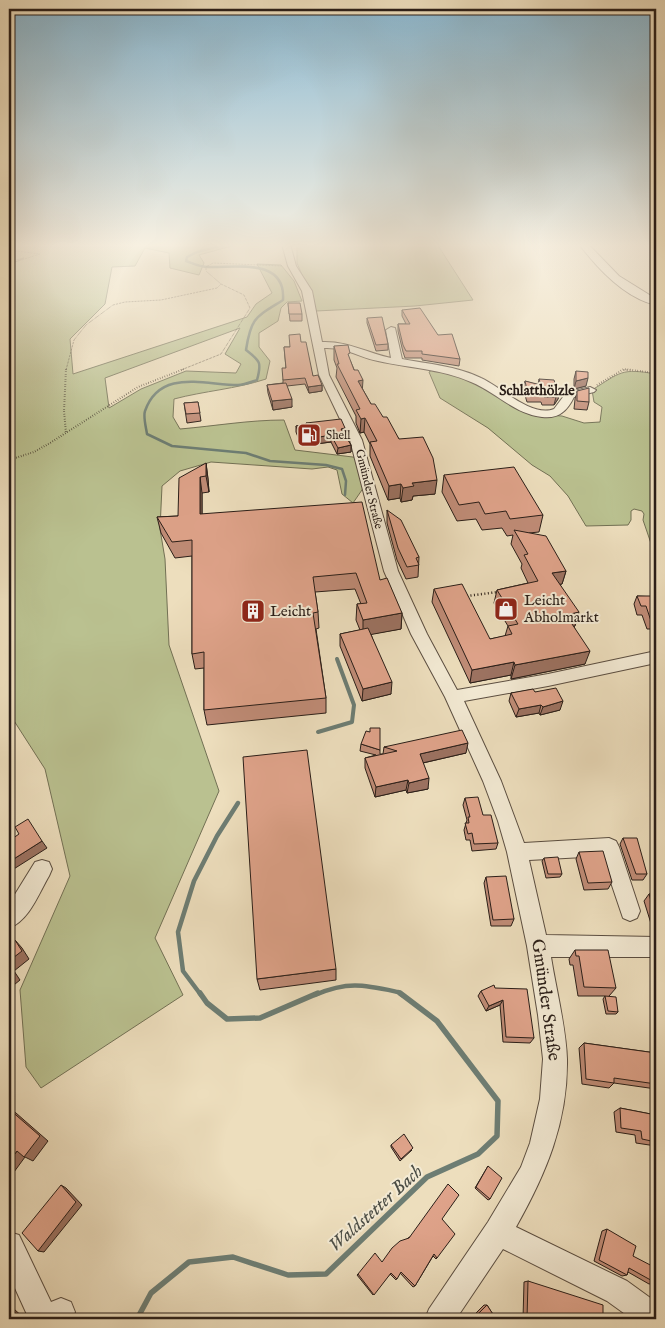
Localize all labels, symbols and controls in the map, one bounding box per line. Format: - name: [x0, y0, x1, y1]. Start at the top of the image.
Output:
- district label: Schlatthölzle: [499, 382, 575, 400]
- fuel station icon: Shell: [296, 422, 322, 448]
- place label: Shell: [326, 428, 351, 443]
- street label: Gmünder Straße: [352, 447, 386, 531]
- place label: Leicht Abholmarkt: [523, 591, 599, 627]
- shop icon: Leicht Abholmarkt: [493, 596, 519, 622]
- building icon: Leicht: [240, 598, 266, 624]
- place label: Leicht: [270, 602, 311, 621]
- street label: Gmünder Straße: [525, 938, 565, 1062]
- water label: Waldstetter Bach: [324, 1160, 428, 1258]

